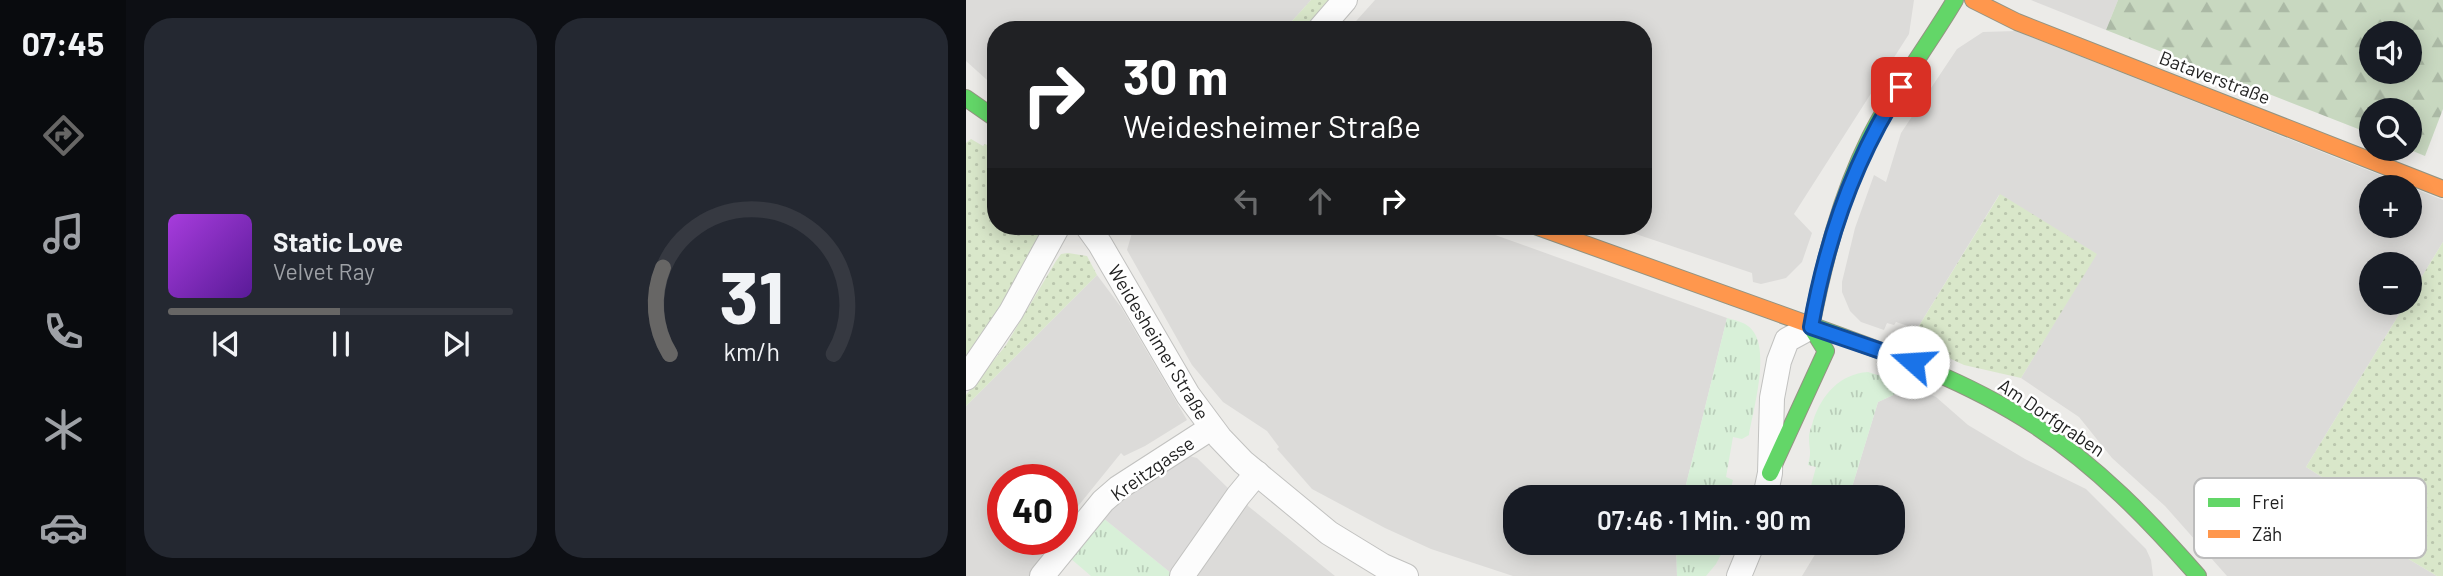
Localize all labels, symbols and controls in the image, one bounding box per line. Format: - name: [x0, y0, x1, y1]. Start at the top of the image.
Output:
- map controls: [2359, 21, 2422, 315]
- button: sound: [2359, 21, 2422, 84]
- text: 07:45: [22, 24, 104, 62]
- street label: Bataverstraße: [2156, 45, 2274, 109]
- text: 30 m: [1123, 46, 1228, 105]
- icon: right: [1008, 49, 1099, 140]
- pin: [1871, 57, 1931, 117]
- icon: arrive: [1882, 68, 1920, 106]
- button: search: [2359, 98, 2422, 161]
- text: Weidesheimer Straße: [1123, 106, 1421, 144]
- icon: directions: [39, 111, 88, 160]
- button: +: [2359, 175, 2422, 238]
- icon: left: [1228, 182, 1266, 220]
- icon: ahead: [1301, 182, 1339, 220]
- icon: right: [1374, 182, 1412, 220]
- icon: music: [39, 209, 88, 258]
- text: Static Love: [273, 226, 403, 257]
- text: 31: [719, 251, 784, 339]
- button: −: [2359, 252, 2422, 315]
- text: Velvet Ray: [273, 257, 375, 285]
- street label: Weidesheimer Straße: [1104, 260, 1214, 424]
- icon: phone: [39, 307, 88, 356]
- icon: previous: [207, 325, 245, 363]
- icon: pause: [322, 325, 360, 363]
- icon: next: [437, 325, 475, 363]
- position arrow: [1876, 325, 1950, 399]
- text: km/h: [723, 336, 780, 366]
- street label: Am Dorfgraben: [1994, 373, 2110, 461]
- icon: climate: [39, 405, 88, 454]
- street label: Kreitzgasse: [1106, 431, 1198, 505]
- speed limit sign: 40: [987, 464, 1078, 555]
- legend: [2194, 478, 2426, 558]
- text: Frei: [2252, 490, 2284, 513]
- icon: car: [39, 503, 88, 552]
- text: 07:46 · 1 Min. · 90 m: [1597, 504, 1811, 535]
- text: Zäh: [2252, 522, 2282, 545]

